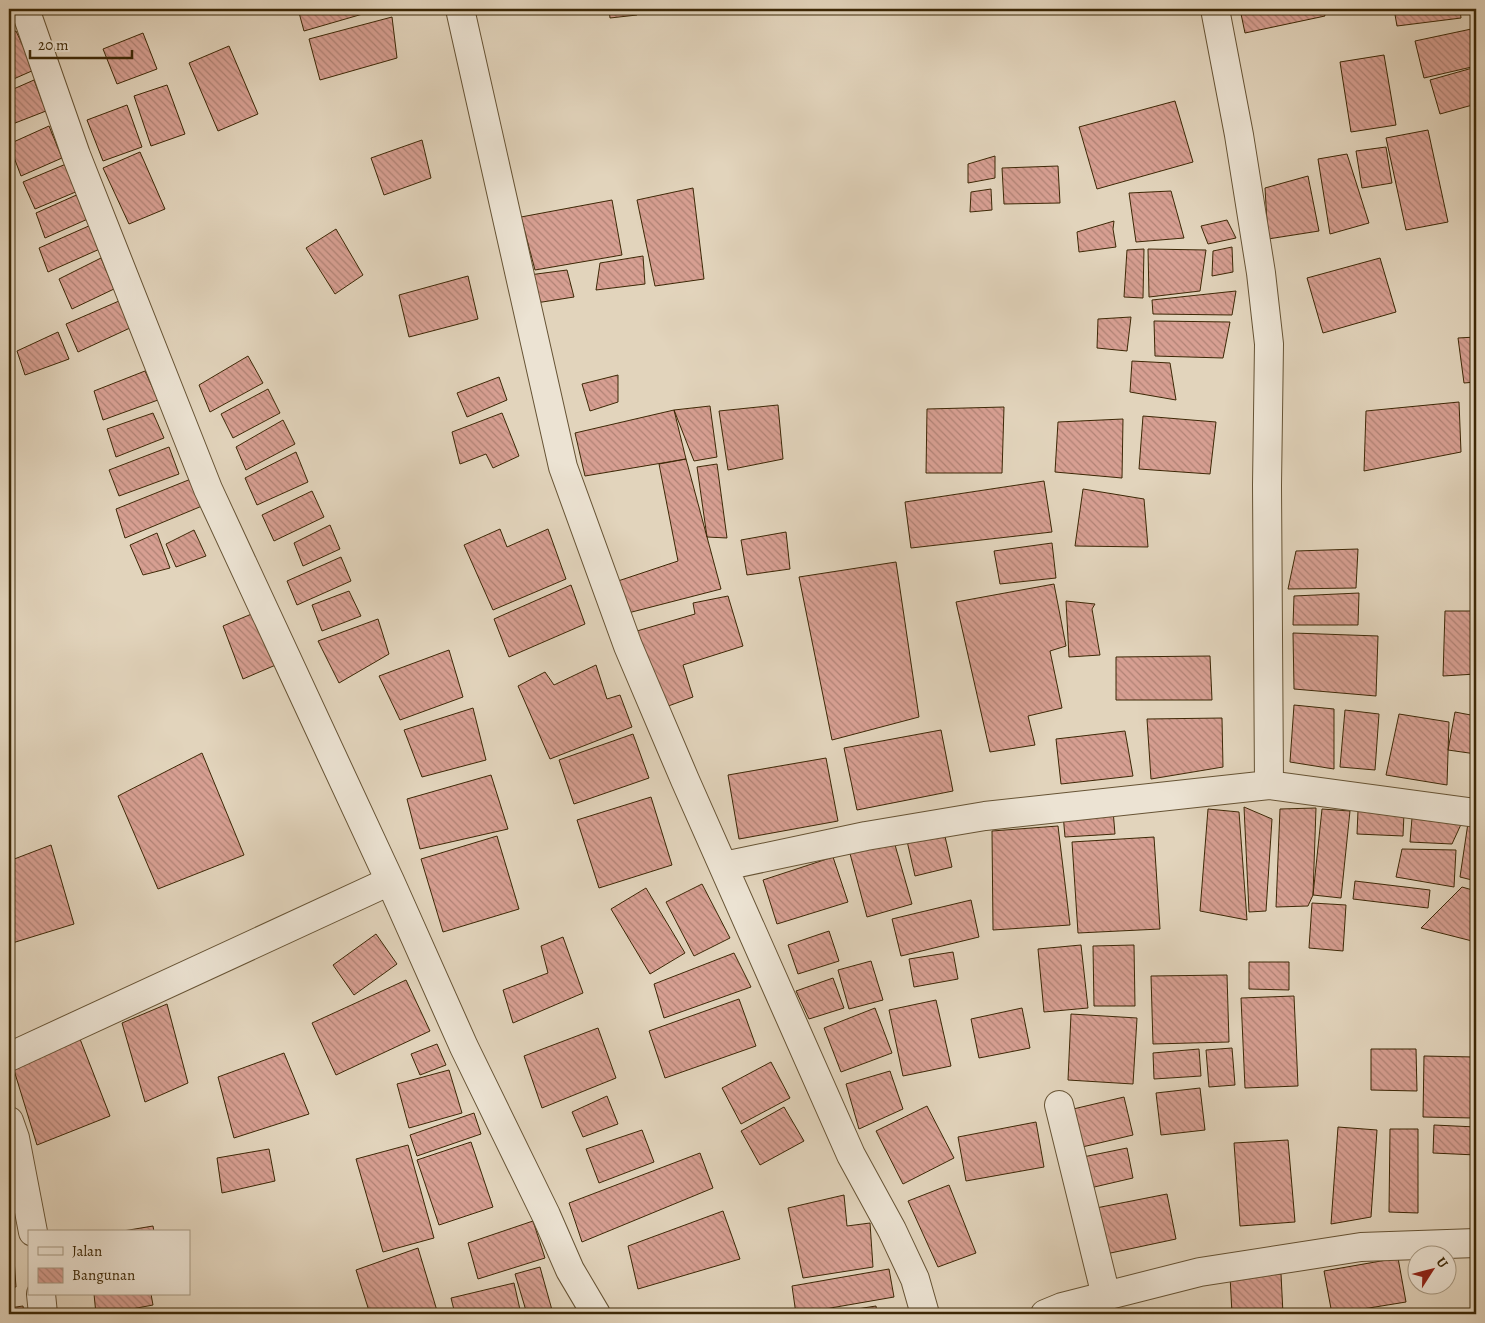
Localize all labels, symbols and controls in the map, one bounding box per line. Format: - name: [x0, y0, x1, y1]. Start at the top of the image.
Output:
- scale bar: [30, 28, 132, 60]
- text: 20 m: [38, 35, 69, 55]
- legend: [28, 1230, 190, 1296]
- text: Jalan: [72, 1241, 102, 1261]
- north arrow: [1408, 1246, 1458, 1296]
- text: U: [1432, 1253, 1453, 1272]
- text: Bangunan: [72, 1265, 135, 1285]

